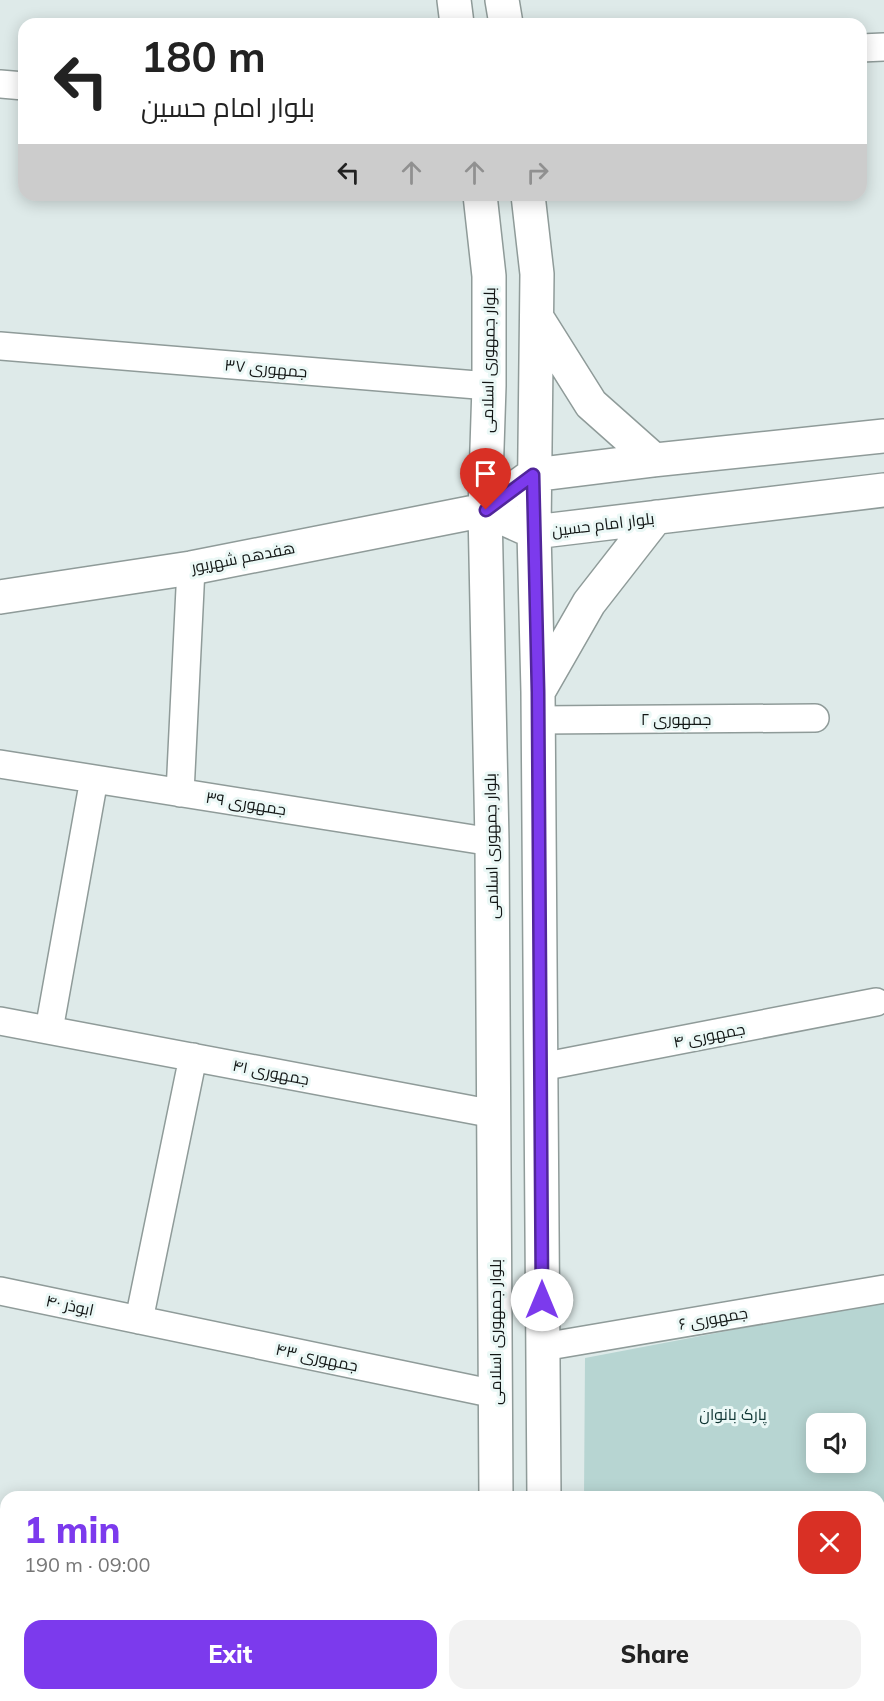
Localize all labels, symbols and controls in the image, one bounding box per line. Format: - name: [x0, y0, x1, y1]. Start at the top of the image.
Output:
- text: 180 m: [141, 30, 266, 83]
- icon: left: [42, 42, 120, 120]
- text: بلوار امام حسین: [141, 90, 315, 124]
- icon: left: [332, 156, 365, 189]
- icon: ahead: [395, 156, 428, 189]
- icon: ahead: [458, 156, 491, 189]
- icon: right: [521, 156, 554, 189]
- street label: بلوار جمهوری اسلامی: [477, 287, 500, 433]
- street label: جمهوری ۳۷: [224, 354, 308, 383]
- pin: [460, 448, 511, 510]
- icon: arrive: [469, 457, 502, 490]
- street label: بلوار امام حسین: [551, 508, 656, 542]
- street label: هفدهم شهریور: [188, 537, 297, 579]
- street label: جمهوری ۲: [641, 709, 711, 730]
- street label: بلوار جمهوری اسلامی: [480, 773, 503, 919]
- street label: جمهوری ۳۹: [204, 787, 288, 820]
- street label: جمهوری ۴: [671, 1018, 747, 1053]
- street label: جمهوری ۴۱: [231, 1055, 311, 1090]
- street label: بلوار جمهوری اسلامی: [485, 1259, 506, 1405]
- position arrow: [510, 1268, 574, 1332]
- street label: ابوذر ۴۰: [44, 1290, 96, 1320]
- street label: جمهوری ۶: [677, 1302, 749, 1335]
- street label: جمهوری ۴۳: [274, 1339, 360, 1376]
- park label: پارک بانوان: [699, 1404, 767, 1426]
- map controls: [806, 1413, 866, 1473]
- button: sound: [806, 1413, 866, 1473]
- text: 1 min: [24, 1507, 120, 1552]
- button: close: [798, 1511, 861, 1574]
- text: 190 m · 09:00: [24, 1552, 150, 1577]
- button: Exit: [24, 1620, 437, 1689]
- button: Share: [449, 1620, 861, 1689]

